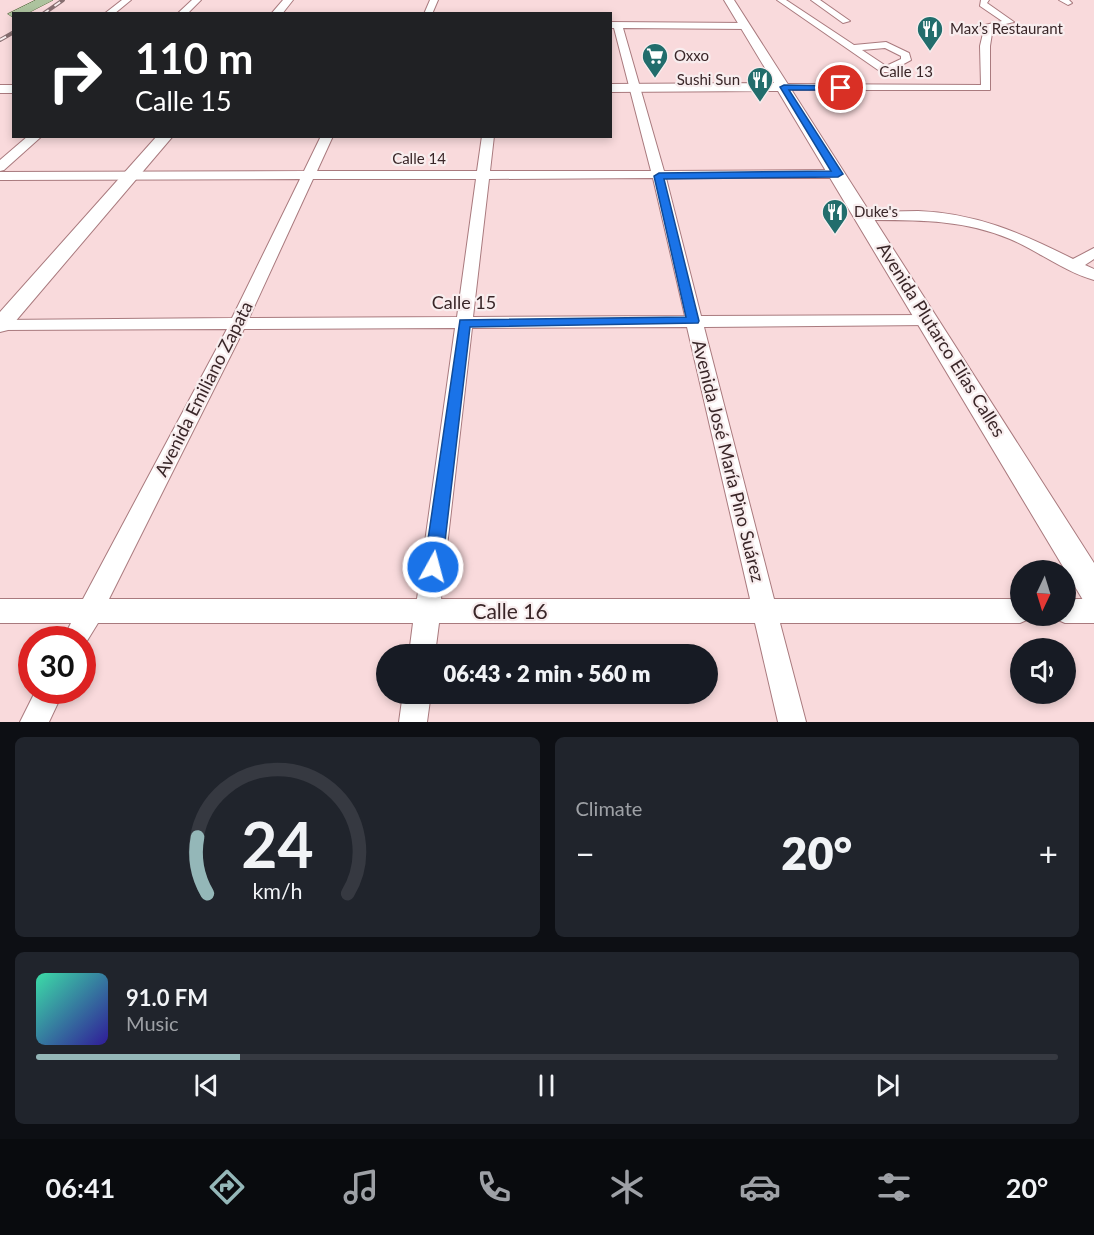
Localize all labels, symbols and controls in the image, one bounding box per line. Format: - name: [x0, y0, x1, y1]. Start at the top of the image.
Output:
- restaurant icon: Max’s Restaurant: [915, 14, 945, 52]
- place label: Max’s Restaurant: [950, 19, 1063, 37]
- text: 110 m: [135, 33, 253, 83]
- icon: right: [36, 36, 114, 114]
- supermarket icon: Oxxo: [640, 41, 670, 79]
- place label: Oxxo: [674, 46, 709, 64]
- pin: [815, 62, 866, 113]
- street label: Calle 13: [879, 62, 933, 80]
- restaurant icon: Sushi Sun: [745, 65, 775, 103]
- place label: Sushi Sun: [677, 70, 740, 88]
- icon: arrive: [824, 71, 857, 104]
- text: Calle 15: [135, 84, 232, 117]
- street label: Calle 14: [392, 149, 446, 167]
- restaurant icon: Duke's: [820, 197, 850, 235]
- place label: Duke's: [854, 202, 898, 220]
- street label: Avenida Plutarco Elías Calles: [873, 238, 1011, 441]
- street label: Calle 15: [432, 291, 496, 313]
- street label: Avenida Emiliano Zapata: [149, 297, 257, 480]
- street label: Avenida José María Pino Suárez: [688, 337, 770, 584]
- position arrow: [401, 535, 465, 599]
- north arrow: [1010, 560, 1076, 626]
- map controls: [1010, 560, 1076, 704]
- street label: Calle 16: [472, 598, 548, 623]
- speed limit sign: 30: [18, 626, 96, 704]
- button: sound: [1010, 638, 1076, 704]
- text: 06:43 · 2 min · 560 m: [444, 660, 650, 687]
- text: Climate: [576, 796, 642, 820]
- text: 24: [241, 806, 313, 881]
- text: 20°: [781, 826, 852, 880]
- text: −: [576, 833, 595, 873]
- text: +: [1039, 833, 1058, 873]
- text: km/h: [252, 878, 302, 904]
- text: 91.0 FM: [126, 984, 208, 1011]
- text: Music: [126, 1011, 179, 1035]
- icon: previous: [190, 1069, 223, 1102]
- icon: pause: [530, 1069, 563, 1102]
- icon: next: [871, 1069, 904, 1102]
- icon: directions: [206, 1166, 248, 1208]
- icon: music: [340, 1166, 382, 1208]
- icon: phone: [473, 1166, 515, 1208]
- icon: climate: [606, 1166, 648, 1208]
- icon: car: [739, 1166, 781, 1208]
- icon: filters: [873, 1166, 915, 1208]
- text: 06:41: [46, 1171, 115, 1204]
- text: 20°: [1006, 1171, 1048, 1204]

